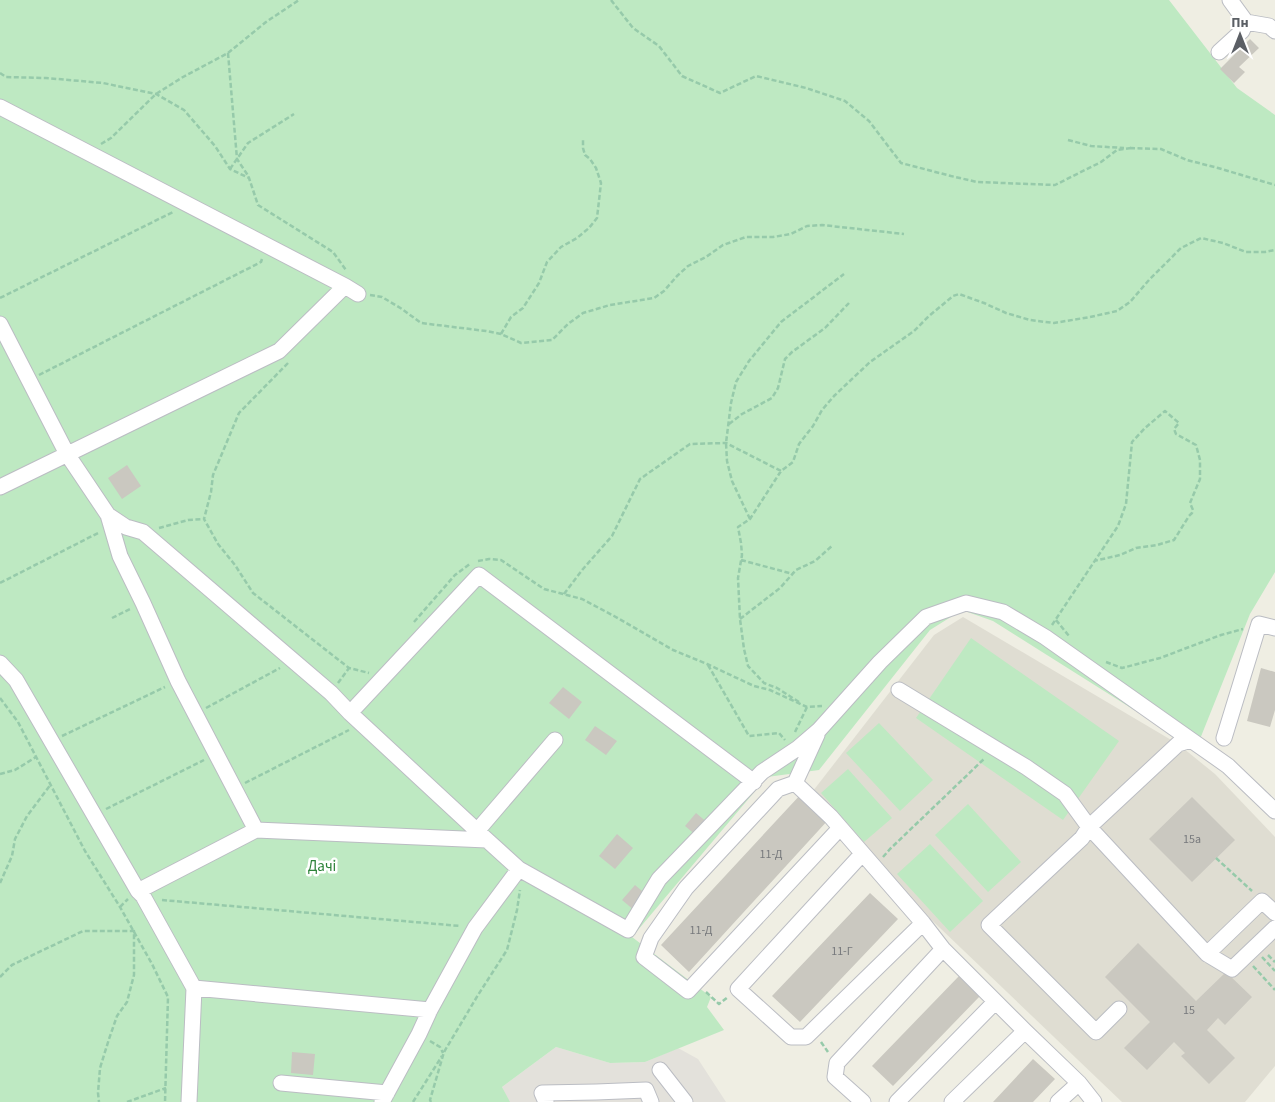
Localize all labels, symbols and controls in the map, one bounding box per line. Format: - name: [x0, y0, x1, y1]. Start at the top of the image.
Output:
- north arrow: [1215, 10, 1265, 60]
- text: Пн: [1231, 13, 1249, 33]
- house number: 15а: [1183, 831, 1201, 848]
- house number: 11-Д: [760, 846, 783, 863]
- park label: Дачі: [308, 856, 336, 877]
- house number: 11-Д: [690, 922, 713, 939]
- house number: 11-Г: [831, 943, 853, 960]
- house number: 15: [1183, 1002, 1195, 1019]

